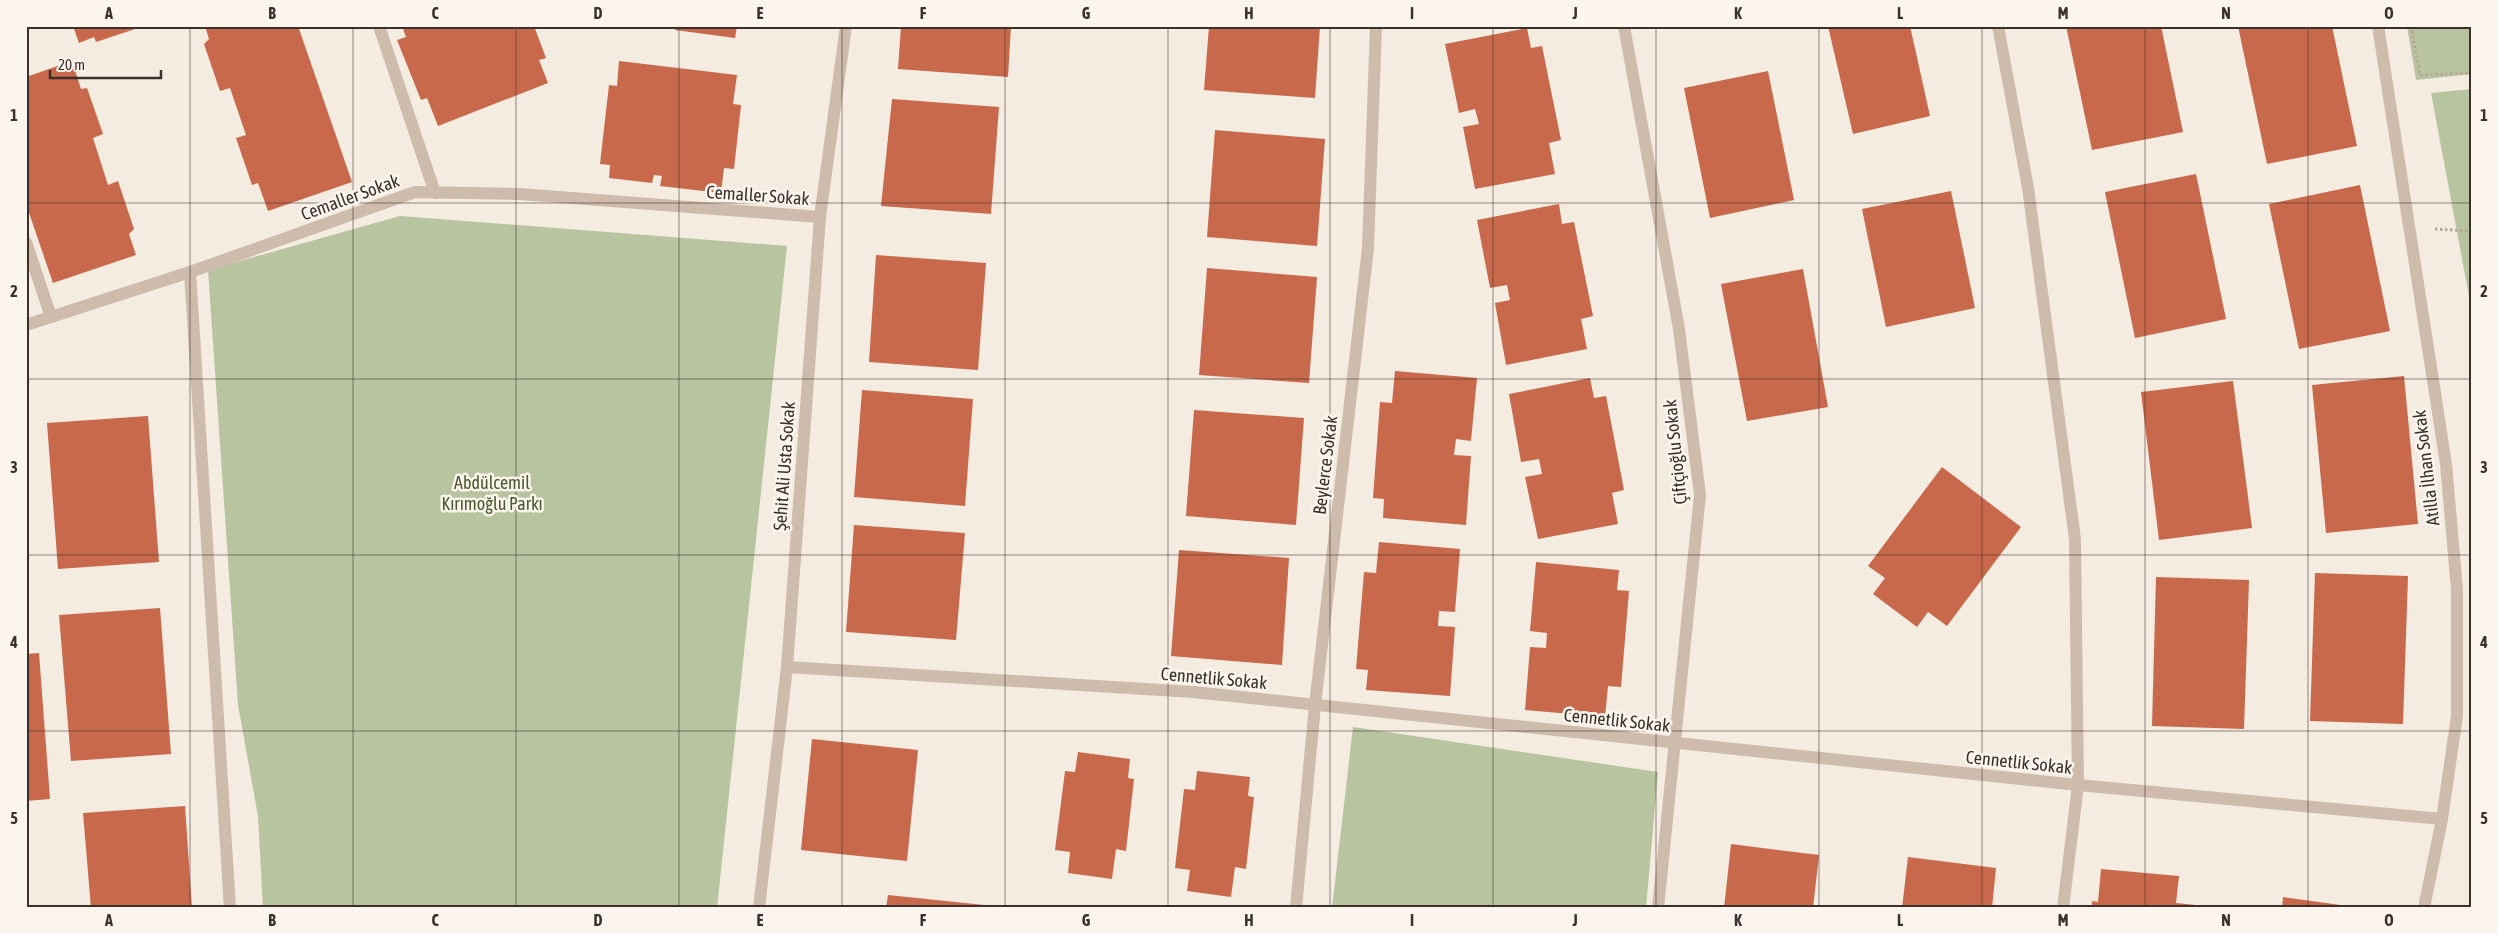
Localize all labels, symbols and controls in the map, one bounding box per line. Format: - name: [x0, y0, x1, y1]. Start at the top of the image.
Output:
- text: A: [104, 4, 113, 22]
- text: B: [268, 4, 276, 22]
- text: C: [431, 4, 439, 22]
- text: D: [594, 4, 603, 22]
- text: E: [757, 4, 764, 22]
- text: F: [920, 4, 927, 22]
- text: G: [1082, 4, 1091, 22]
- text: H: [1244, 4, 1254, 22]
- text: I: [1410, 4, 1414, 22]
- text: J: [1571, 4, 1578, 22]
- text: K: [1734, 4, 1742, 22]
- text: L: [1897, 4, 1904, 22]
- text: M: [2058, 4, 2068, 22]
- text: N: [2221, 4, 2231, 22]
- text: O: [2384, 4, 2394, 22]
- scale bar: [50, 48, 161, 80]
- text: 20 m: [58, 56, 85, 73]
- text: 1: [10, 106, 18, 124]
- text: 1: [2480, 106, 2488, 124]
- street label: Cemaller Sokak: [298, 169, 402, 225]
- street label: Cemaller Sokak: [706, 181, 810, 209]
- text: 2: [10, 282, 18, 300]
- text: 2: [2480, 282, 2488, 300]
- street label: Çiftçioğlu Sokak: [1659, 398, 1691, 505]
- street label: Şehit Ali Usta Sokak: [769, 401, 799, 531]
- street label: Atilla İlhan Sokak: [2408, 409, 2444, 527]
- street label: Beylerce Sokak: [1309, 414, 1341, 516]
- text: 3: [10, 458, 18, 476]
- text: 3: [2480, 458, 2488, 476]
- park label: Abdülcemil Kırımoğlu Parkı: [441, 472, 543, 514]
- text: 4: [9, 633, 18, 651]
- text: 4: [2479, 633, 2488, 651]
- street label: Cennetlik Sokak: [1160, 663, 1268, 693]
- street label: Cennetlik Sokak: [1563, 704, 1671, 736]
- street label: Cennetlik Sokak: [1965, 746, 2073, 778]
- text: 5: [10, 809, 18, 827]
- text: 5: [2480, 809, 2488, 827]
- text: A: [104, 911, 113, 929]
- text: B: [268, 911, 276, 929]
- text: C: [431, 911, 439, 929]
- text: D: [594, 911, 603, 929]
- text: E: [757, 911, 764, 929]
- text: F: [920, 911, 927, 929]
- text: G: [1082, 911, 1091, 929]
- text: H: [1244, 911, 1254, 929]
- text: I: [1410, 911, 1414, 929]
- text: J: [1571, 911, 1578, 929]
- text: K: [1734, 911, 1742, 929]
- text: L: [1897, 911, 1904, 929]
- text: M: [2058, 911, 2068, 929]
- text: N: [2221, 911, 2231, 929]
- text: O: [2384, 911, 2394, 929]

